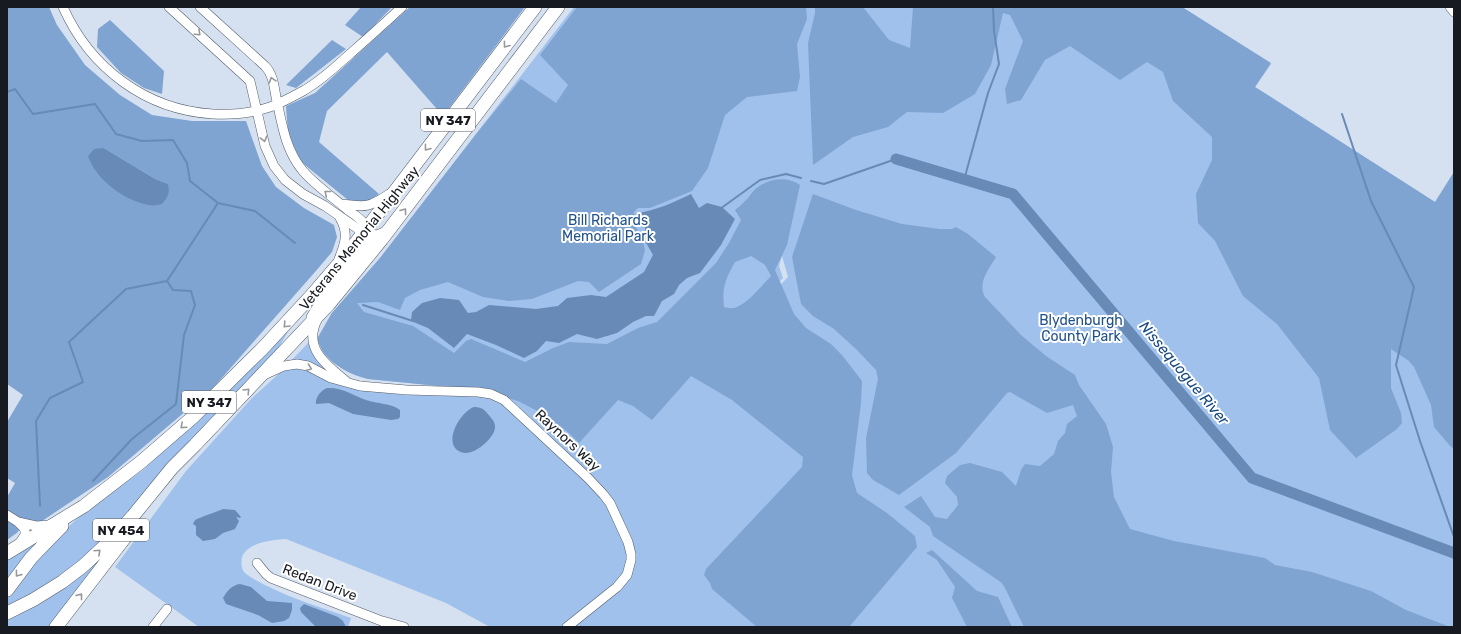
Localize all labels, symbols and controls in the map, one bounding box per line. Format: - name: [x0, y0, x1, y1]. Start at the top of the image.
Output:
- one-way arrow: [193, 28, 201, 36]
- one-way arrow: [504, 41, 511, 48]
- one-way arrow: [269, 77, 277, 83]
- road number: NY 347: [421, 109, 475, 131]
- one-way arrow: [259, 136, 267, 142]
- one-way arrow: [425, 144, 432, 151]
- street label: Veterans Memorial Highway: [296, 163, 423, 314]
- one-way arrow: [325, 190, 332, 197]
- one-way arrow: [399, 208, 406, 215]
- park label: Bill Richards Memorial Park: [562, 212, 655, 245]
- park label: Blydenburgh County Park: [1039, 312, 1123, 345]
- water label: Nissequogue River: [1135, 317, 1233, 430]
- one-way arrow: [284, 320, 291, 327]
- one-way arrow: [305, 363, 312, 371]
- one-way arrow: [242, 388, 249, 395]
- road number: NY 347: [182, 391, 236, 413]
- street label: Raynors Way: [532, 406, 604, 475]
- one-way arrow: [180, 421, 188, 428]
- road number: NY 454: [93, 519, 149, 541]
- one-way arrow: [93, 550, 101, 557]
- street label: Redan Drive: [280, 560, 360, 605]
- one-way arrow: [16, 569, 23, 576]
- one-way arrow: [75, 594, 82, 601]

